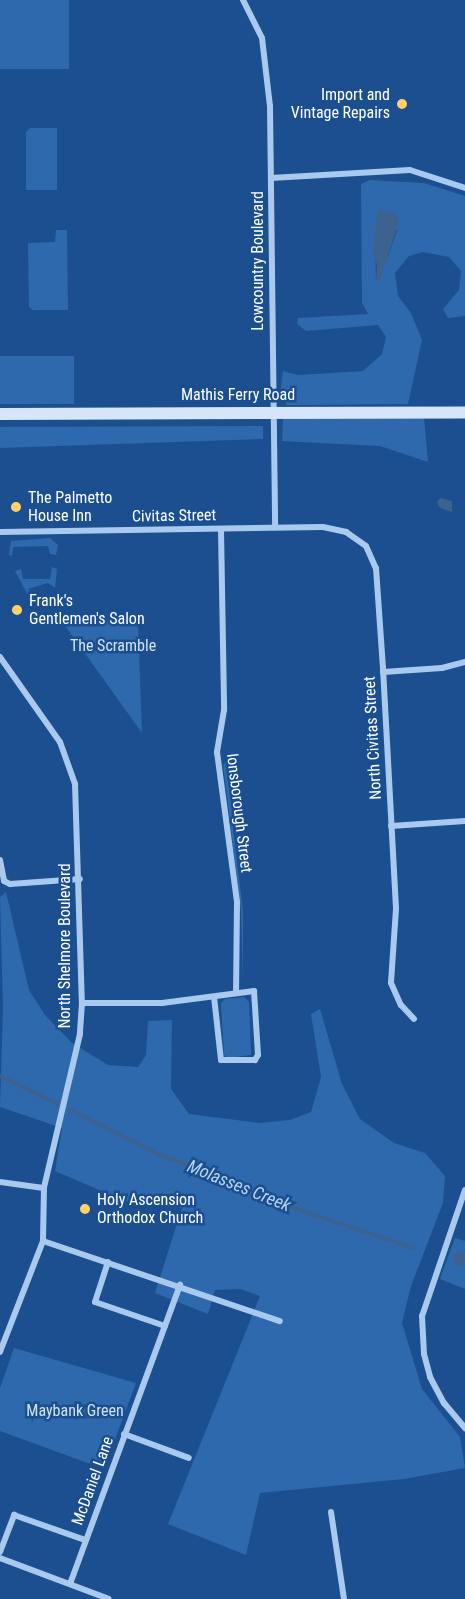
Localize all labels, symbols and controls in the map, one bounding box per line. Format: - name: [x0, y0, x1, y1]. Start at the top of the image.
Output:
- place label: Import and Vintage Repairs: [291, 85, 390, 123]
- marker: Import and Vintage Repairs: [395, 97, 409, 111]
- street label: Lowcountry Boulevard: [248, 191, 268, 331]
- street label: Mathis Ferry Road: [181, 385, 295, 405]
- place label: The Palmetto House Inn: [28, 488, 112, 526]
- marker: The Palmetto House Inn: [9, 500, 23, 514]
- street label: Civitas Street: [132, 506, 216, 526]
- place label: Frank's Gentlemen's Salon: [29, 591, 145, 629]
- marker: Frank's Gentlemen's Salon: [10, 603, 24, 617]
- park label: The Scramble: [70, 636, 156, 656]
- street label: North Civitas Street: [360, 676, 386, 800]
- street label: Ionsborough Street: [222, 752, 256, 874]
- street label: North Shelmore Boulevard: [55, 863, 75, 1029]
- water label: Molasses Creek: [184, 1155, 294, 1217]
- place label: Holy Ascension Orthodox Church: [97, 1190, 203, 1228]
- marker: Holy Ascension Orthodox Church: [78, 1202, 92, 1216]
- park label: Maybank Green: [26, 1401, 124, 1421]
- street label: McDaniel Lane: [68, 1434, 118, 1528]

